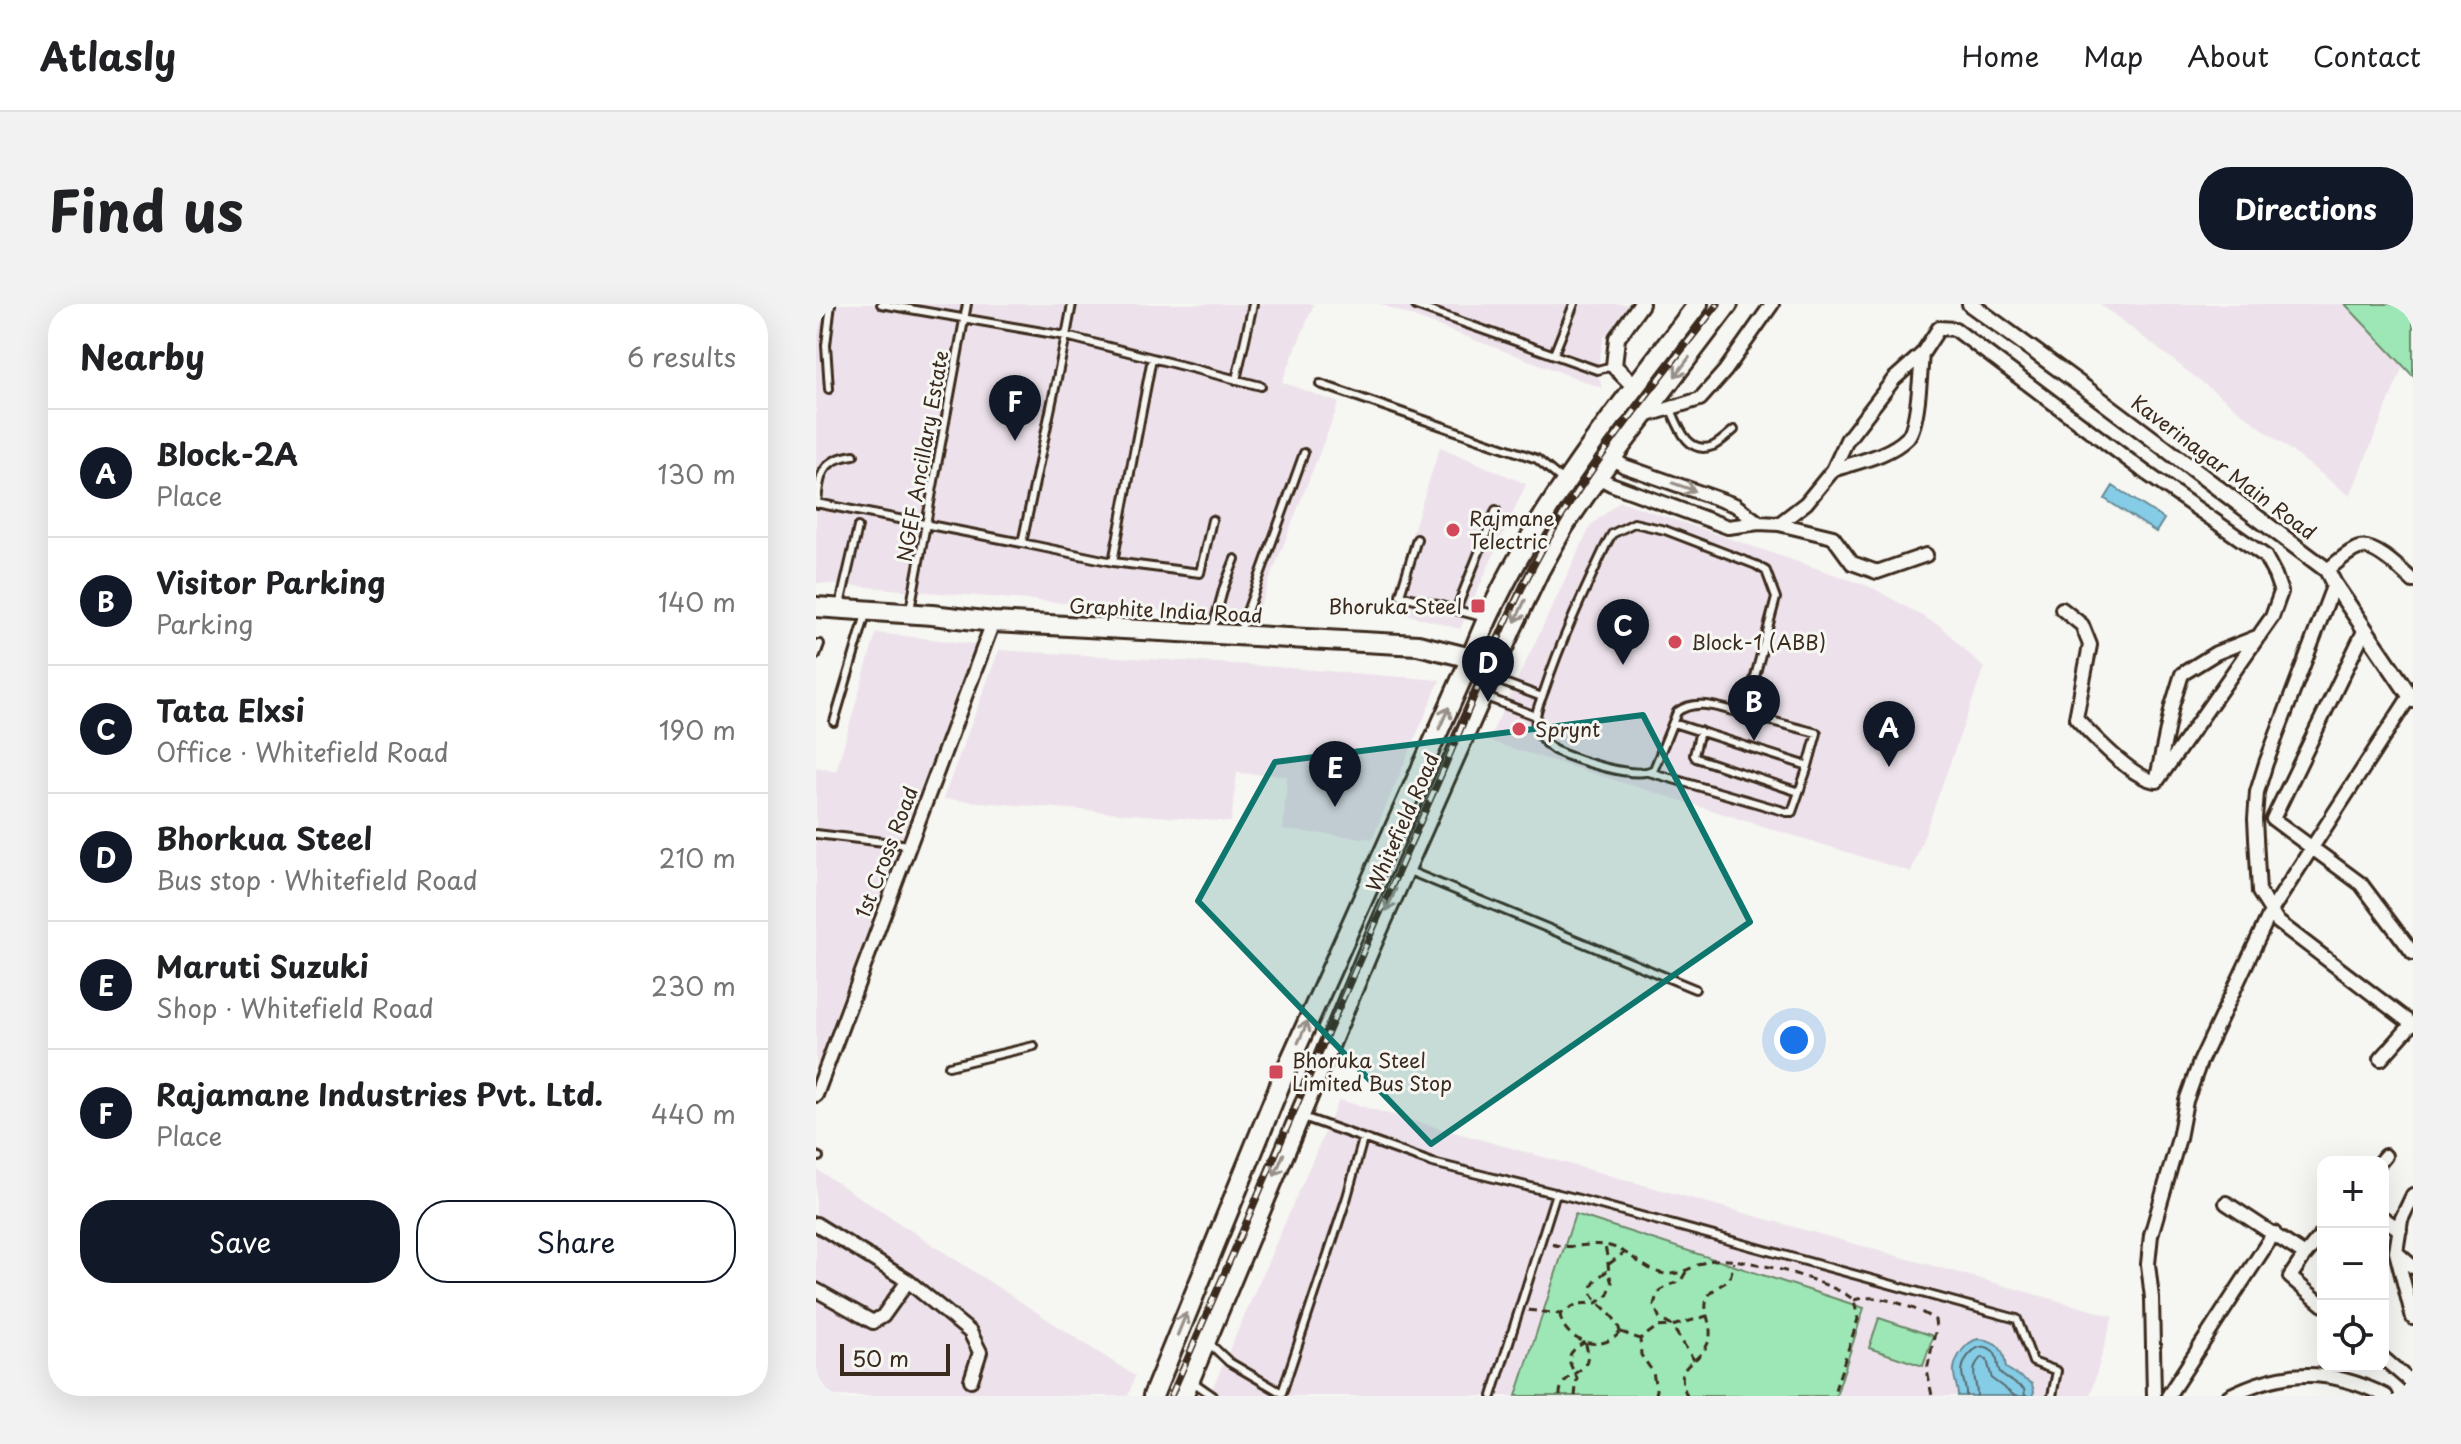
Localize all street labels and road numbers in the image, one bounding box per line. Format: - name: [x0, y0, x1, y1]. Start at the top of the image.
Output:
- street label: NGEF Ancillary Estate: [889, 348, 955, 564]
- street label: Kaverinagar Main Road: [2125, 387, 2323, 547]
- street label: Graphite India Road: [1068, 590, 1264, 630]
- street label: Whitefield Road: [1358, 748, 1446, 896]
- street label: 1st Cross Road: [847, 782, 925, 922]

